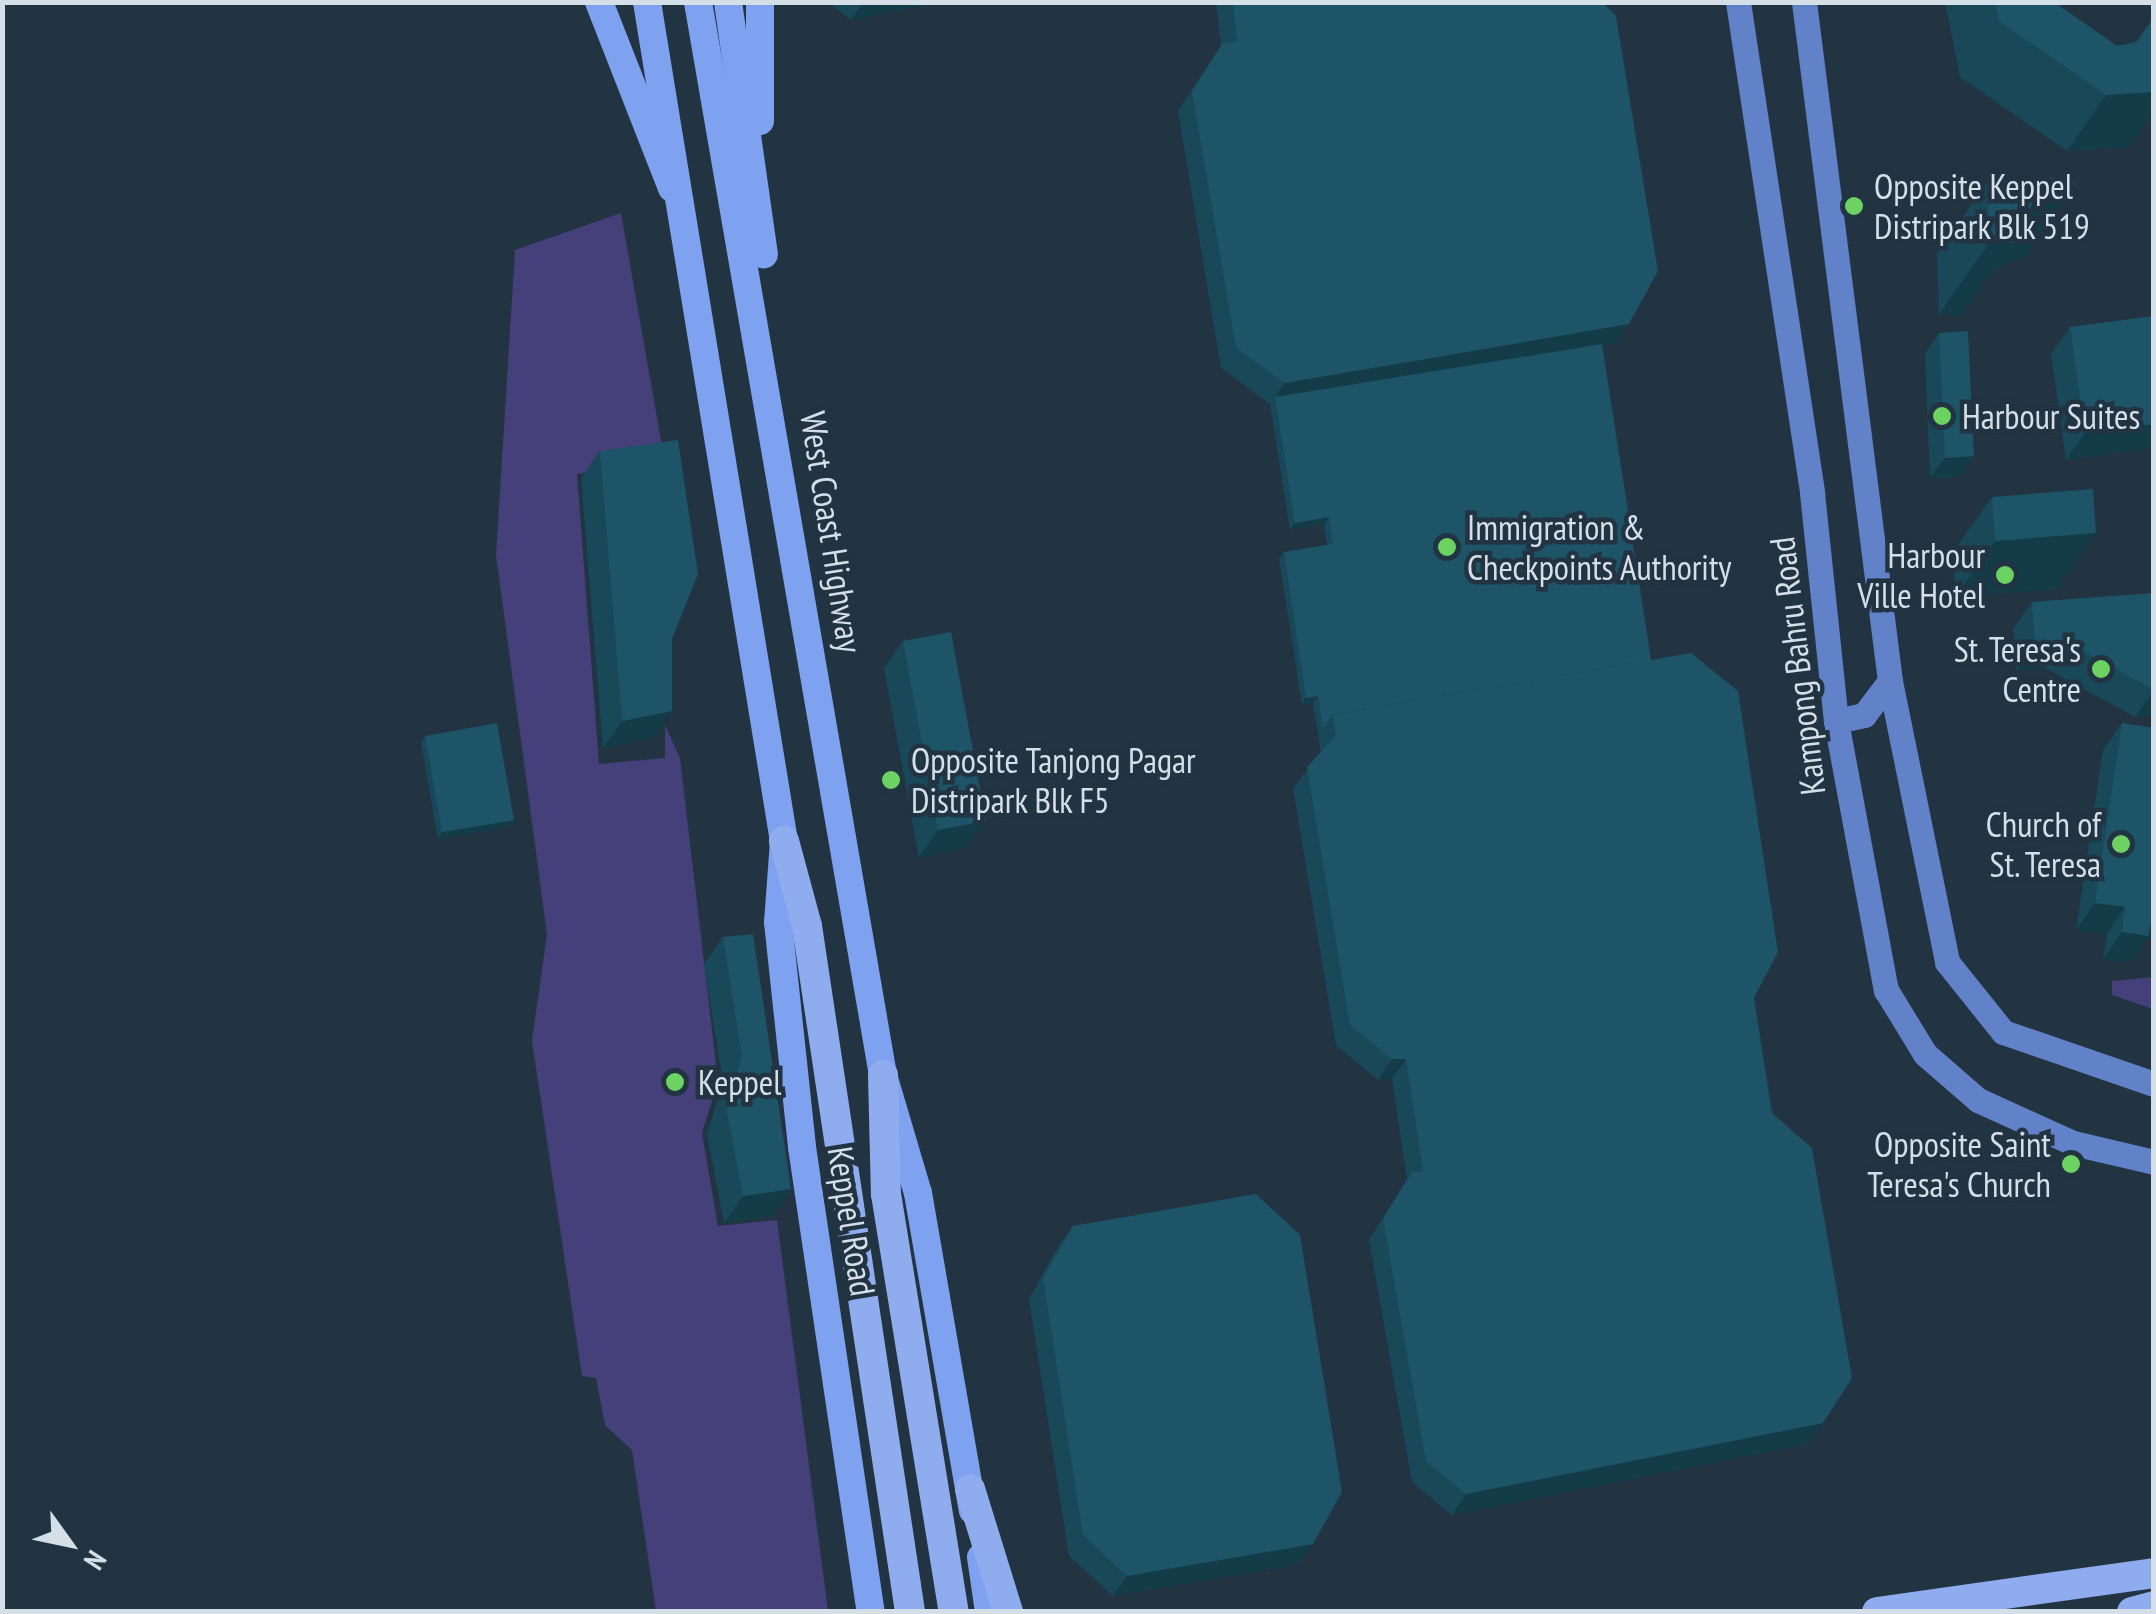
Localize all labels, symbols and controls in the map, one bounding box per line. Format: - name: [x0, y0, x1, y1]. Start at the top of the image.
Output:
- place label: Opposite Keppel Distripark Blk 519: [1874, 165, 2091, 247]
- marker: Opposite Keppel Distripark Blk 519: [1843, 195, 1865, 217]
- place label: Harbour Suites: [1962, 395, 2140, 437]
- marker: Harbour Suites: [1931, 405, 1953, 427]
- street label: West Coast Highway: [792, 409, 872, 655]
- place label: Immigration & Checkpoints Authority: [1467, 506, 1732, 588]
- place label: Harbour Ville Hotel: [1857, 534, 1985, 616]
- street label: Kampong Bahru Road: [1760, 535, 1834, 797]
- marker: Immigration & Checkpoints Authority: [1436, 536, 1458, 558]
- marker: Harbour Ville Hotel: [1994, 564, 2016, 586]
- place label: St. Teresa's Centre: [1950, 628, 2081, 710]
- marker: St. Teresa's Centre: [2090, 658, 2112, 680]
- place label: Opposite Tanjong Pagar Distripark Blk F5: [911, 739, 1197, 821]
- marker: Opposite Tanjong Pagar Distripark Blk F5: [880, 769, 902, 791]
- place label: Church of St. Teresa: [1986, 803, 2101, 885]
- marker: Church of St. Teresa: [2110, 833, 2132, 855]
- place label: Keppel: [698, 1061, 781, 1103]
- marker: Keppel: [662, 1069, 688, 1095]
- place label: Opposite Saint Teresa's Church: [1867, 1123, 2051, 1205]
- street label: Keppel Road: [819, 1143, 885, 1299]
- marker: Opposite Saint Teresa's Church: [2060, 1153, 2082, 1175]
- north arrow: [20, 1494, 120, 1594]
- text: N: [76, 1544, 115, 1577]

